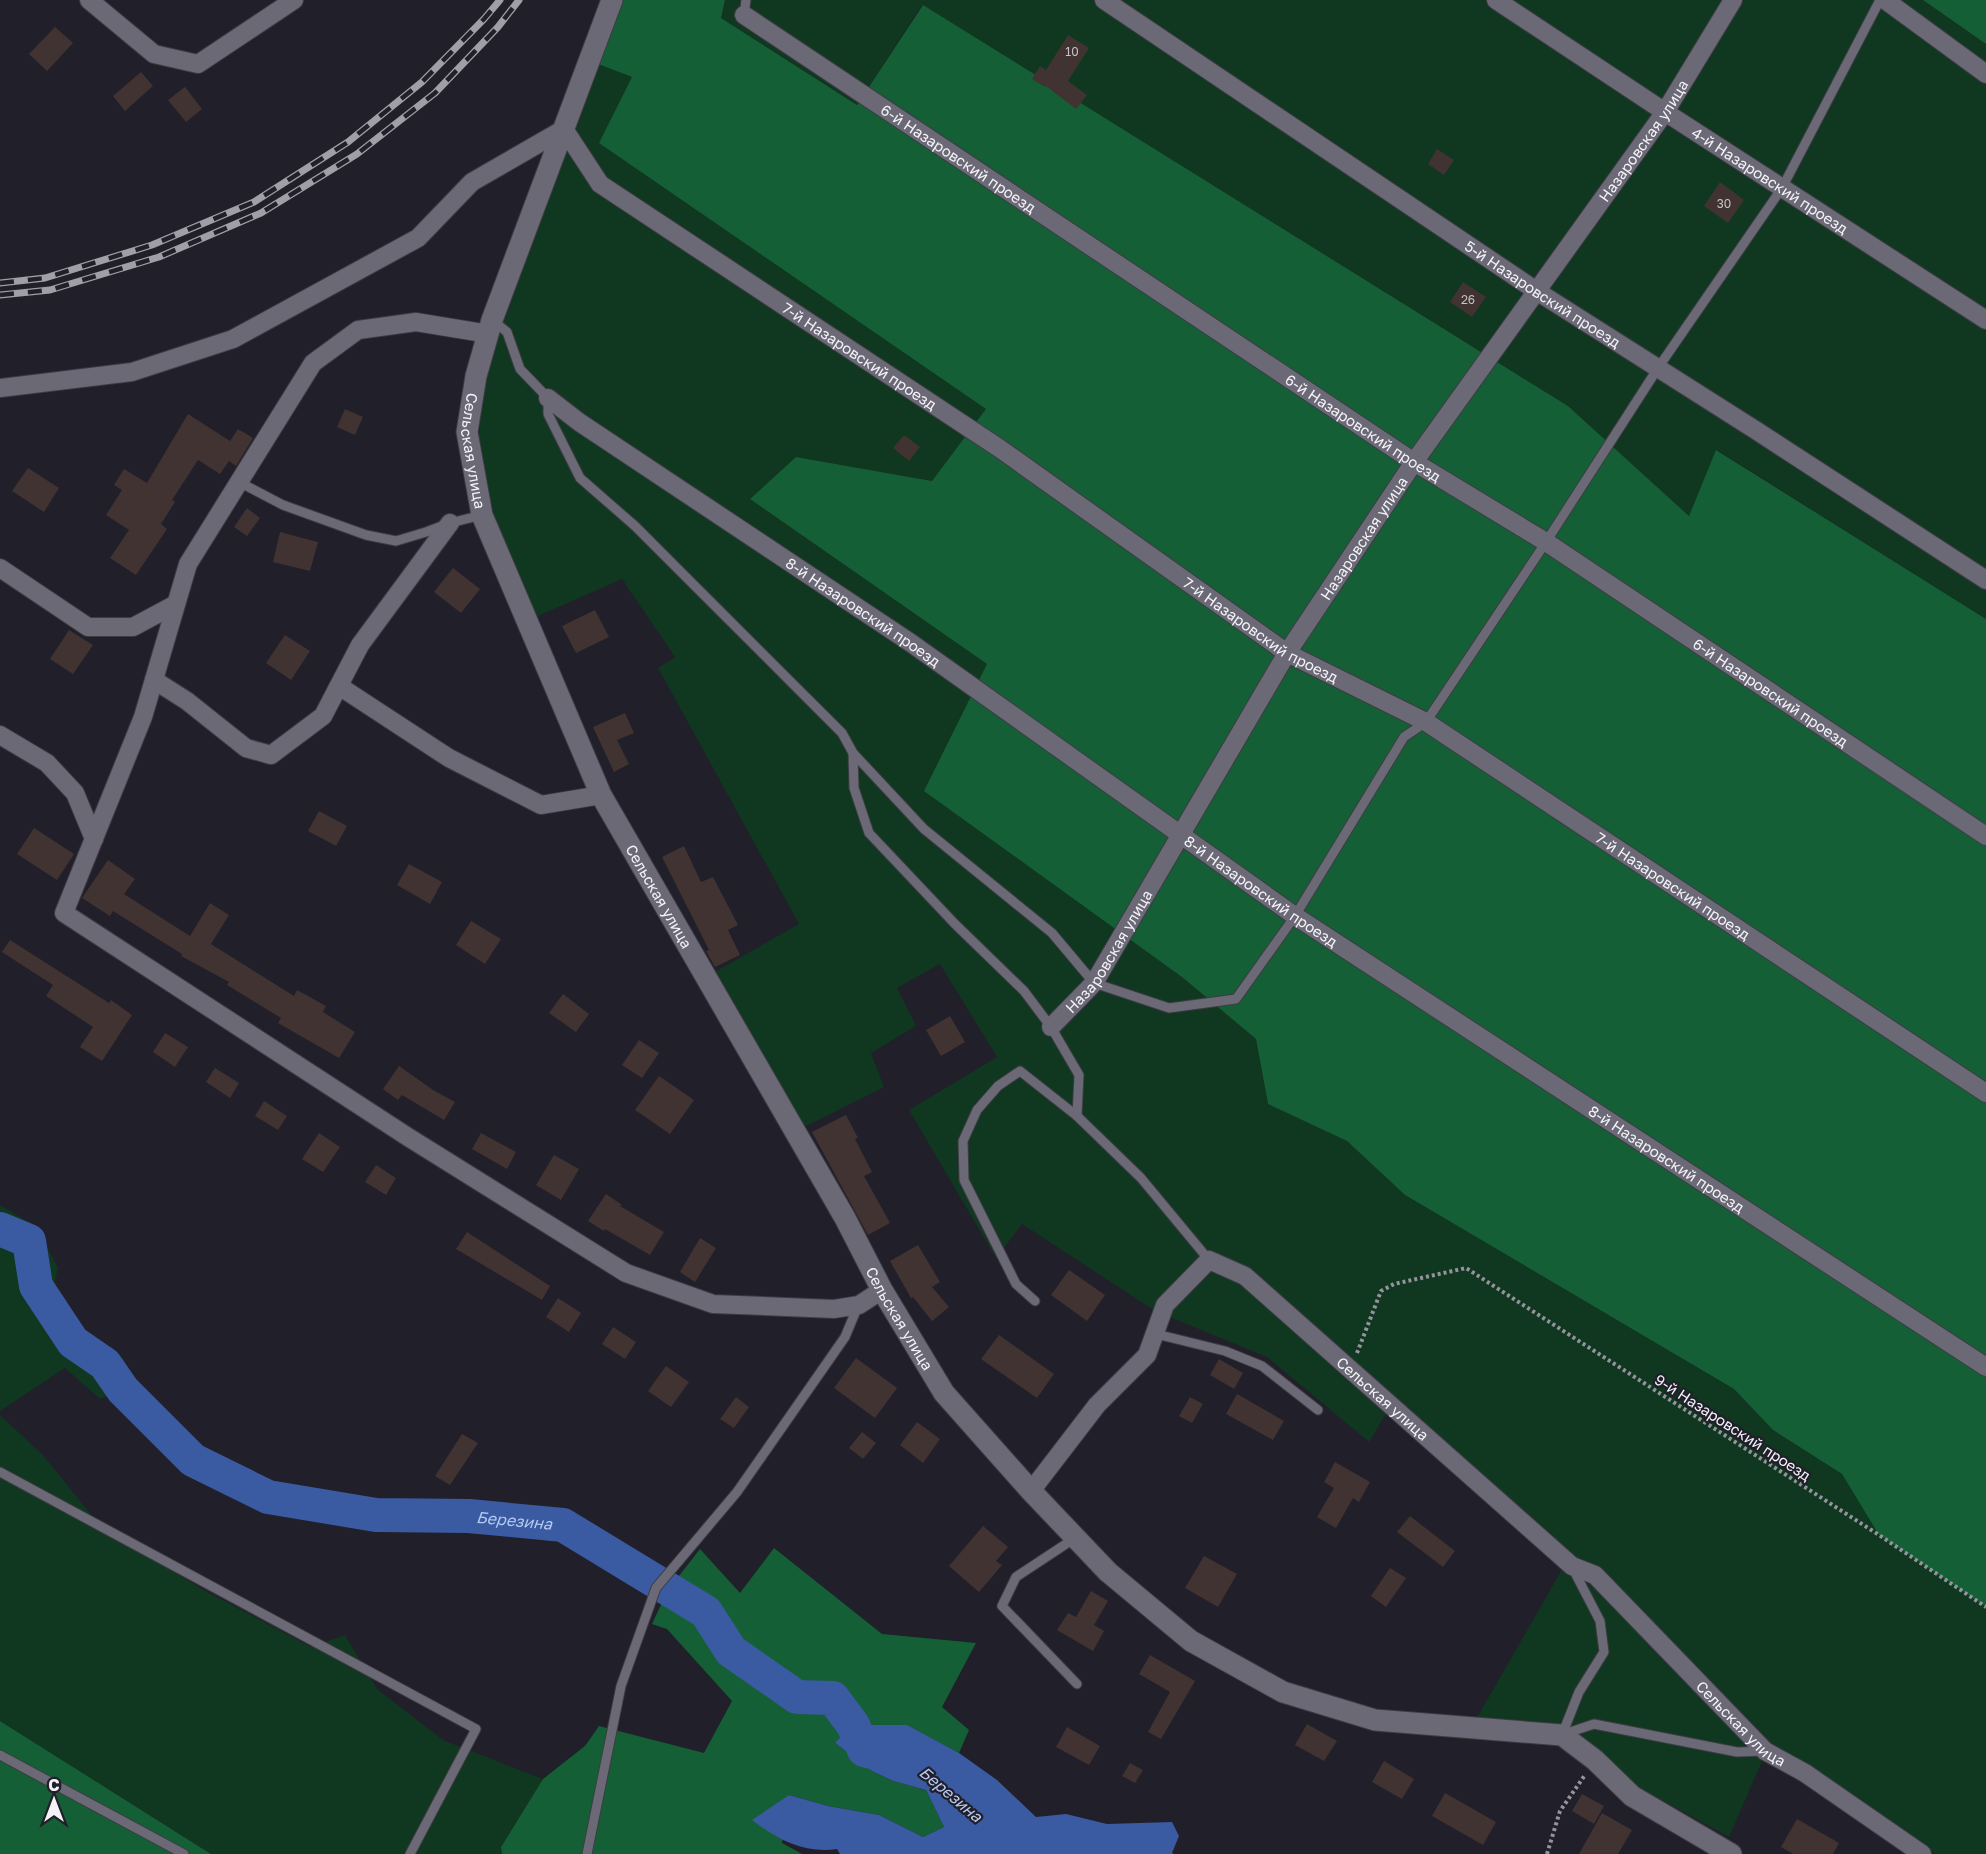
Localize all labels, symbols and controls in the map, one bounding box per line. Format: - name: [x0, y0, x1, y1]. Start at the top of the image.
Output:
- house number: 10: [1065, 44, 1079, 59]
- street label: Назаровская улица: [1595, 76, 1692, 205]
- street label: 6-й Назаровский проезд: [878, 100, 1040, 216]
- street label: 4-й Назаровский проезд: [1689, 123, 1852, 237]
- house number: 30: [1717, 196, 1731, 211]
- street label: 5-й Назаровский проезд: [1461, 236, 1624, 351]
- house number: 26: [1461, 292, 1475, 307]
- street label: 7-й Назаровский проезд: [779, 298, 940, 413]
- street label: 6-й Назаровский проезд: [1282, 370, 1444, 485]
- street label: Сельская улица: [457, 392, 490, 510]
- street label: Назаровская улица: [1316, 473, 1411, 603]
- street label: 8-й Назаровский проезд: [783, 553, 944, 670]
- street label: 7-й Назаровский проезд: [1180, 573, 1341, 686]
- street label: 6-й Назаровский проезд: [1690, 634, 1852, 750]
- street label: 7-й Назаровский проезд: [1592, 828, 1753, 943]
- street label: 8-й Назаровский проезд: [1181, 831, 1341, 950]
- street label: Сельская улица: [622, 841, 696, 951]
- street label: Назаровская улица: [1061, 886, 1156, 1016]
- street label: 8-й Назаровский проезд: [1585, 1101, 1748, 1216]
- street label: Сельская улица: [863, 1264, 937, 1373]
- street label: Сельская улица: [1333, 1353, 1433, 1444]
- street label: 9-й Назаровский проезд: [1652, 1370, 1814, 1484]
- water label: Березина: [475, 1507, 554, 1534]
- street label: Сельская улица: [1693, 1677, 1789, 1770]
- water label: Березина: [915, 1762, 987, 1827]
- north arrow: [24, 1770, 84, 1830]
- text: С: [48, 1775, 60, 1795]

